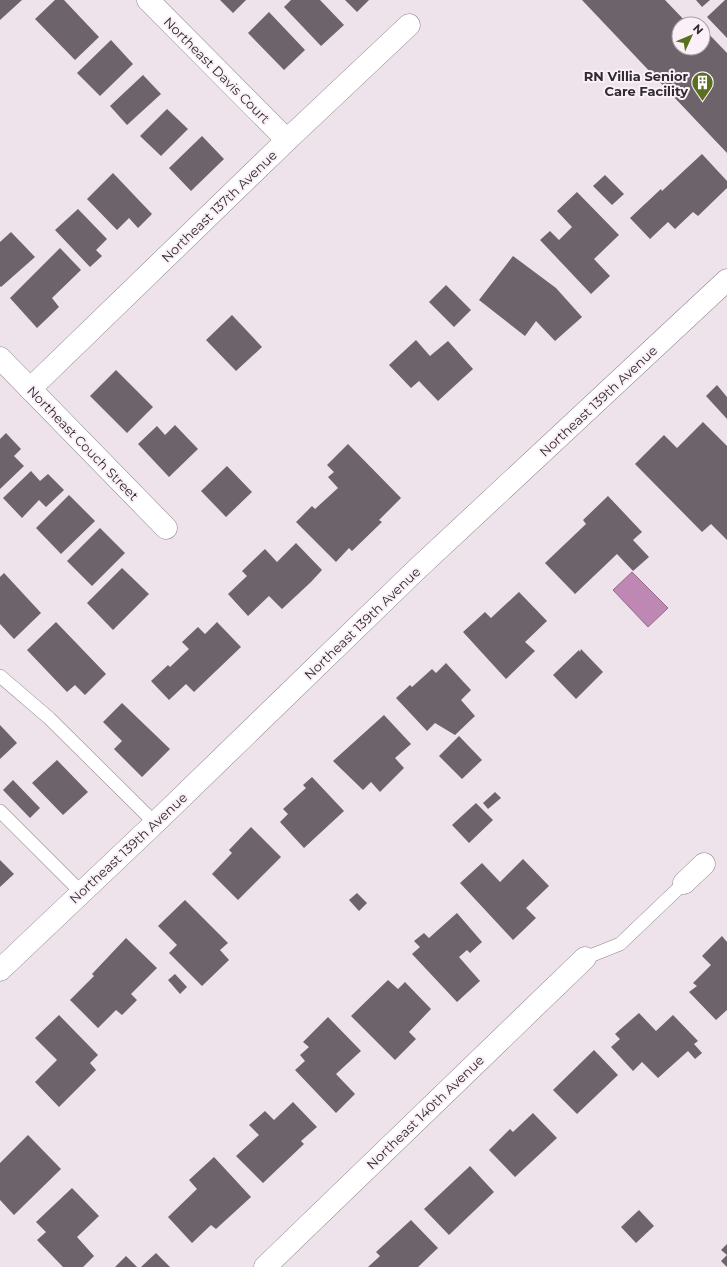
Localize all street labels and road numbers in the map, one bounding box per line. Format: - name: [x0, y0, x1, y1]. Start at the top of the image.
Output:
- street label: Northeast Davis Court: [161, 14, 273, 126]
- street label: Northeast 137th Avenue: [158, 147, 280, 265]
- street label: Northeast 139th Avenue: [536, 342, 660, 460]
- street label: Northeast Couch Street: [24, 382, 142, 504]
- street label: Northeast 139th Avenue: [301, 563, 423, 683]
- street label: Northeast 139th Avenue: [66, 789, 190, 907]
- street label: Northeast 140th Avenue: [363, 1052, 487, 1172]

